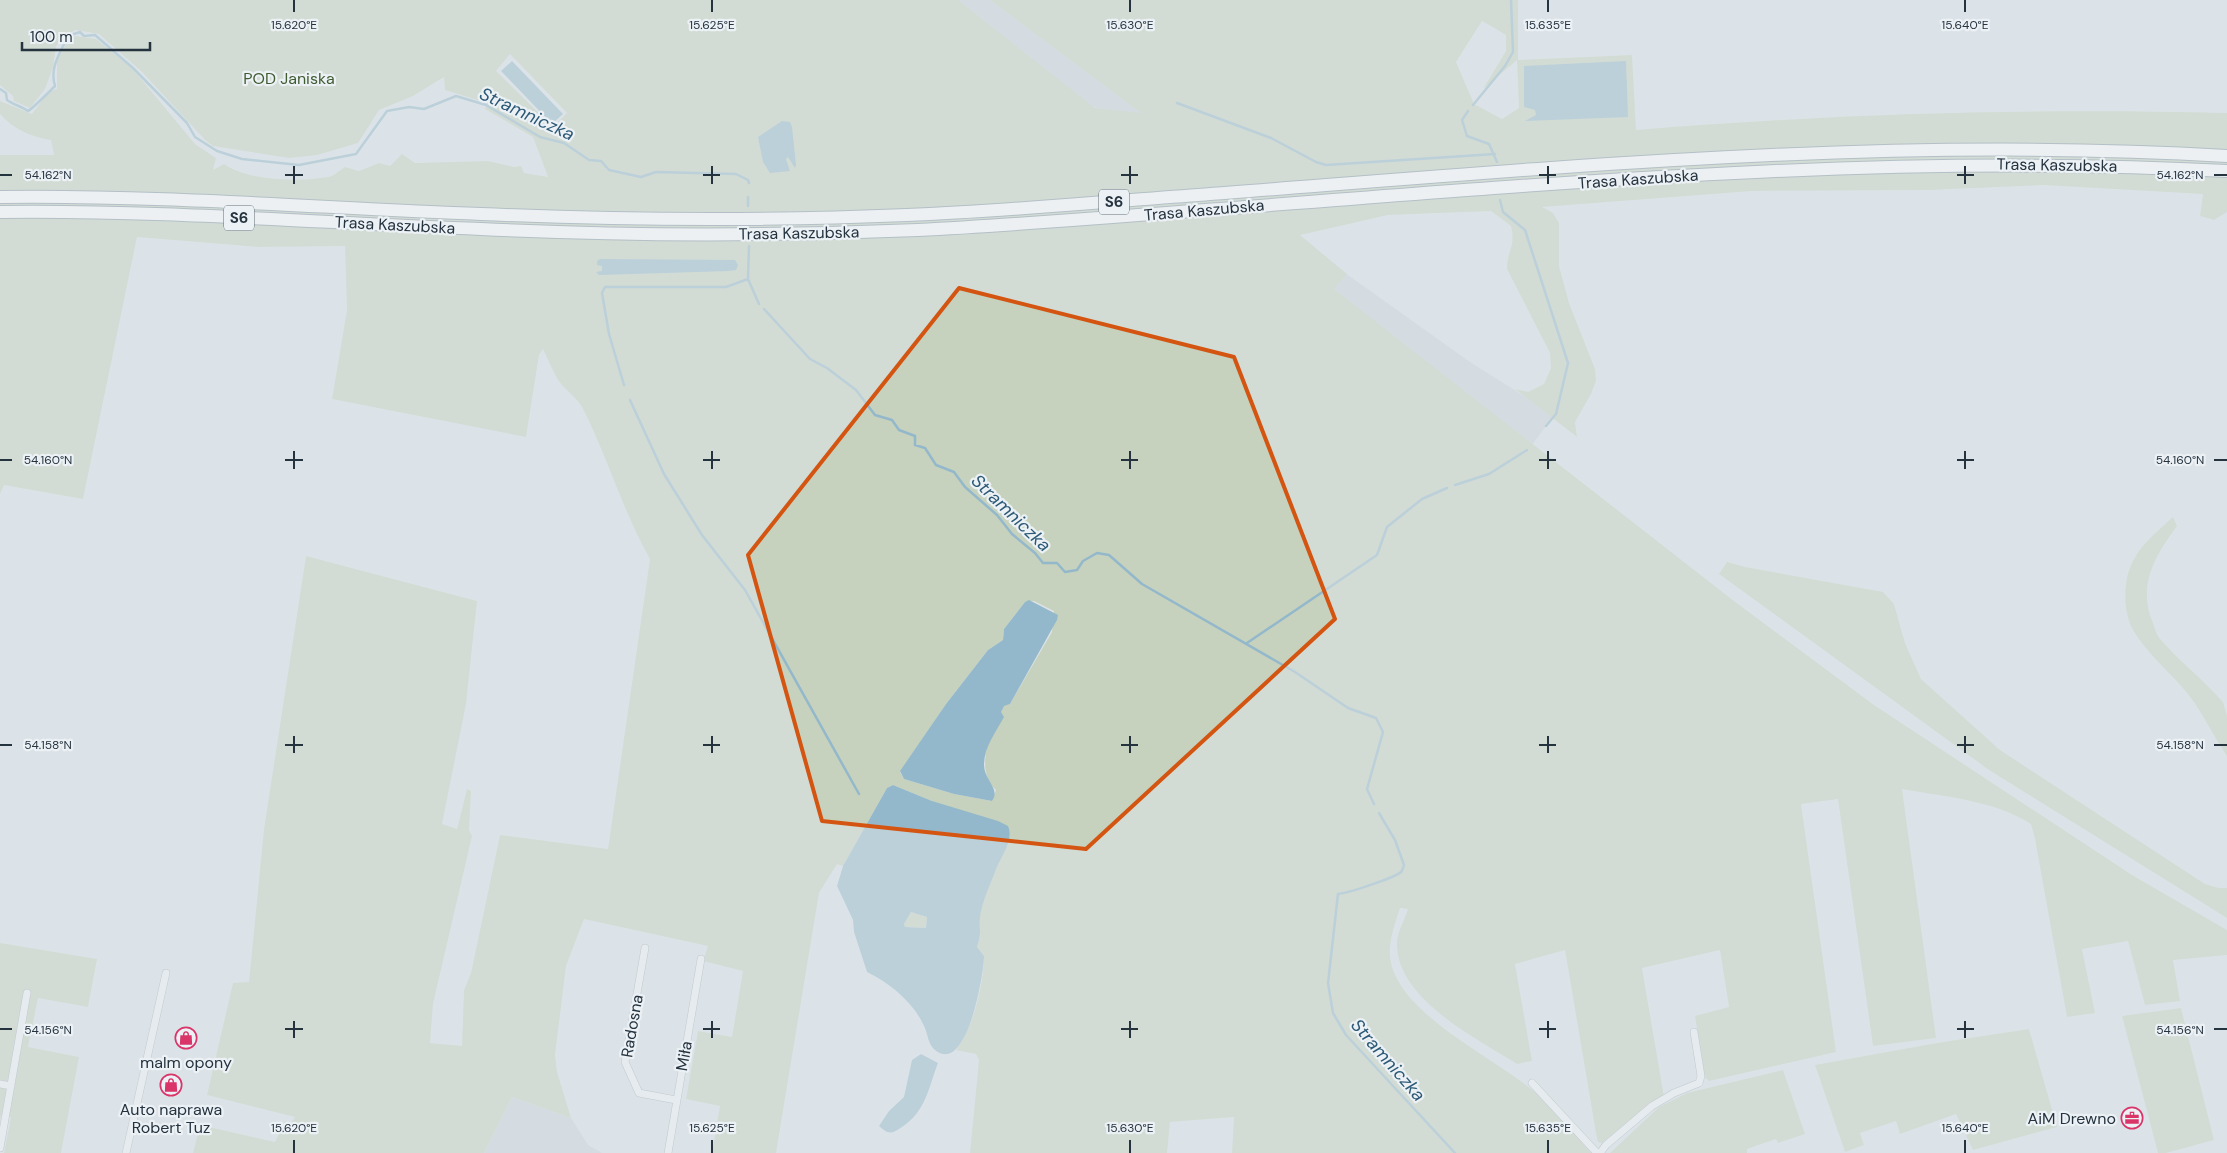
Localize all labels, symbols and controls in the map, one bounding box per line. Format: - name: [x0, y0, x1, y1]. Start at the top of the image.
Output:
- text: 15.620°E: [271, 17, 317, 33]
- text: 15.625°E: [689, 17, 735, 33]
- text: 15.630°E: [1107, 17, 1154, 33]
- text: 15.635°E: [1525, 17, 1571, 33]
- text: 15.640°E: [1941, 17, 1989, 33]
- scale bar: [22, 20, 150, 52]
- text: 100 m: [30, 27, 73, 47]
- park label: POD Janiska: [243, 68, 335, 89]
- water label: Stramniczka: [476, 82, 578, 146]
- street label: Trasa Kaszubska: [1996, 153, 2118, 177]
- street label: Trasa Kaszubska: [1577, 164, 1699, 194]
- text: 54.162°N: [25, 167, 72, 183]
- text: 54.162°N: [2157, 167, 2204, 183]
- road number: S6: [1099, 190, 1129, 214]
- street label: Trasa Kaszubska: [1143, 194, 1265, 226]
- road number: S6: [224, 206, 254, 230]
- street label: Trasa Kaszubska: [334, 211, 456, 239]
- street label: Trasa Kaszubska: [738, 221, 860, 245]
- text: 54.160°N: [24, 452, 72, 468]
- text: 54.160°N: [2156, 452, 2204, 468]
- water label: Stramniczka: [966, 469, 1056, 557]
- text: 54.158°N: [24, 737, 72, 753]
- text: 54.158°N: [2156, 737, 2204, 753]
- street label: Radosna: [616, 993, 648, 1059]
- water label: Stramniczka: [1345, 1014, 1431, 1106]
- text: 54.156°N: [24, 1022, 72, 1038]
- text: 54.156°N: [2156, 1022, 2204, 1038]
- shop icon: malm opony: [174, 1026, 198, 1050]
- street label: Miła: [671, 1039, 697, 1073]
- place label: malm opony: [140, 1052, 232, 1073]
- shop icon: Auto naprawa Robert Tuz: [159, 1073, 183, 1097]
- place label: Auto naprawa Robert Tuz: [120, 1099, 222, 1138]
- office icon: AiM Drewno: [2120, 1106, 2144, 1130]
- place label: AiM Drewno: [2028, 1108, 2116, 1129]
- text: 15.620°E: [271, 1120, 317, 1136]
- text: 15.625°E: [689, 1120, 735, 1136]
- text: 15.630°E: [1107, 1120, 1154, 1136]
- text: 15.635°E: [1525, 1120, 1571, 1136]
- text: 15.640°E: [1941, 1120, 1989, 1136]

